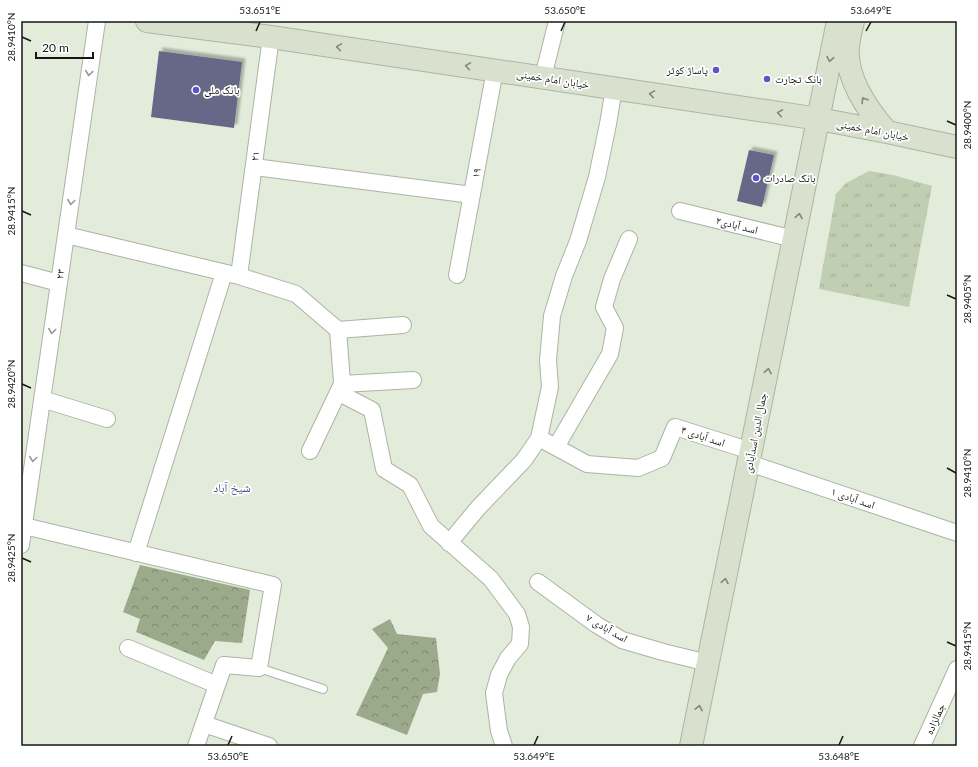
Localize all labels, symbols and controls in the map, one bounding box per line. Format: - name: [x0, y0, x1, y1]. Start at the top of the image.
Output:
- text: 53.651°E: [239, 4, 281, 16]
- text: 53.650°E: [544, 4, 586, 16]
- text: 53.649°E: [850, 4, 892, 16]
- text: 28.9410°N: [5, 13, 17, 61]
- scale bar: [36, 34, 93, 60]
- text: 20 m: [42, 40, 69, 55]
- one-way arrow: [336, 43, 342, 52]
- one-way arrow: [827, 56, 835, 62]
- one-way arrow: [465, 62, 471, 71]
- place label: پاساژ کوثر: [665, 63, 708, 77]
- marker: پاساژ کوثر: [711, 65, 721, 75]
- street label: خیابان امام خمینی: [516, 66, 590, 92]
- one-way arrow: [85, 70, 94, 77]
- place label: بانک تجارت: [775, 72, 822, 85]
- marker: بانک تجارت: [762, 74, 772, 84]
- place label: بانک ملی: [204, 83, 239, 97]
- marker: بانک ملی: [191, 85, 201, 95]
- one-way arrow: [648, 90, 655, 99]
- one-way arrow: [861, 97, 869, 104]
- text: 28.9400°N: [961, 101, 973, 149]
- one-way arrow: [777, 109, 783, 118]
- street label: خیابان امام خمینی: [835, 116, 911, 144]
- street label: ۲۱: [247, 150, 262, 162]
- street label: ۱۹: [468, 167, 483, 179]
- place label: بانک صادرات: [764, 171, 816, 184]
- marker: بانک صادرات: [751, 173, 761, 183]
- text: 28.9415°N: [5, 187, 17, 235]
- one-way arrow: [67, 199, 76, 205]
- street label: اسد آبادی۲: [715, 213, 759, 237]
- one-way arrow: [794, 213, 803, 219]
- street label: ۲۳: [52, 268, 67, 280]
- text: 28.9405°N: [961, 275, 973, 323]
- one-way arrow: [48, 328, 57, 334]
- text: 28.9420°N: [5, 360, 17, 408]
- one-way arrow: [763, 368, 771, 374]
- street label: جمال الدین اسدآبادی: [740, 392, 770, 474]
- street label: اسد آبادی ۴: [679, 422, 727, 450]
- text: 28.9410°N: [961, 449, 973, 497]
- one-way arrow: [29, 456, 38, 462]
- district label: شیخ آباد: [213, 480, 251, 495]
- street label: اسد آبادی ۱: [829, 484, 877, 512]
- text: 28.9425°N: [5, 534, 17, 582]
- one-way arrow: [720, 577, 729, 584]
- street label: اسد آبادی ۷: [584, 611, 630, 645]
- text: 28.9415°N: [961, 622, 973, 670]
- street label: جمالزاده: [922, 701, 947, 736]
- one-way arrow: [694, 705, 702, 711]
- text: 53.650°E: [207, 750, 249, 762]
- text: 53.649°E: [513, 750, 555, 762]
- text: 53.648°E: [818, 750, 860, 762]

